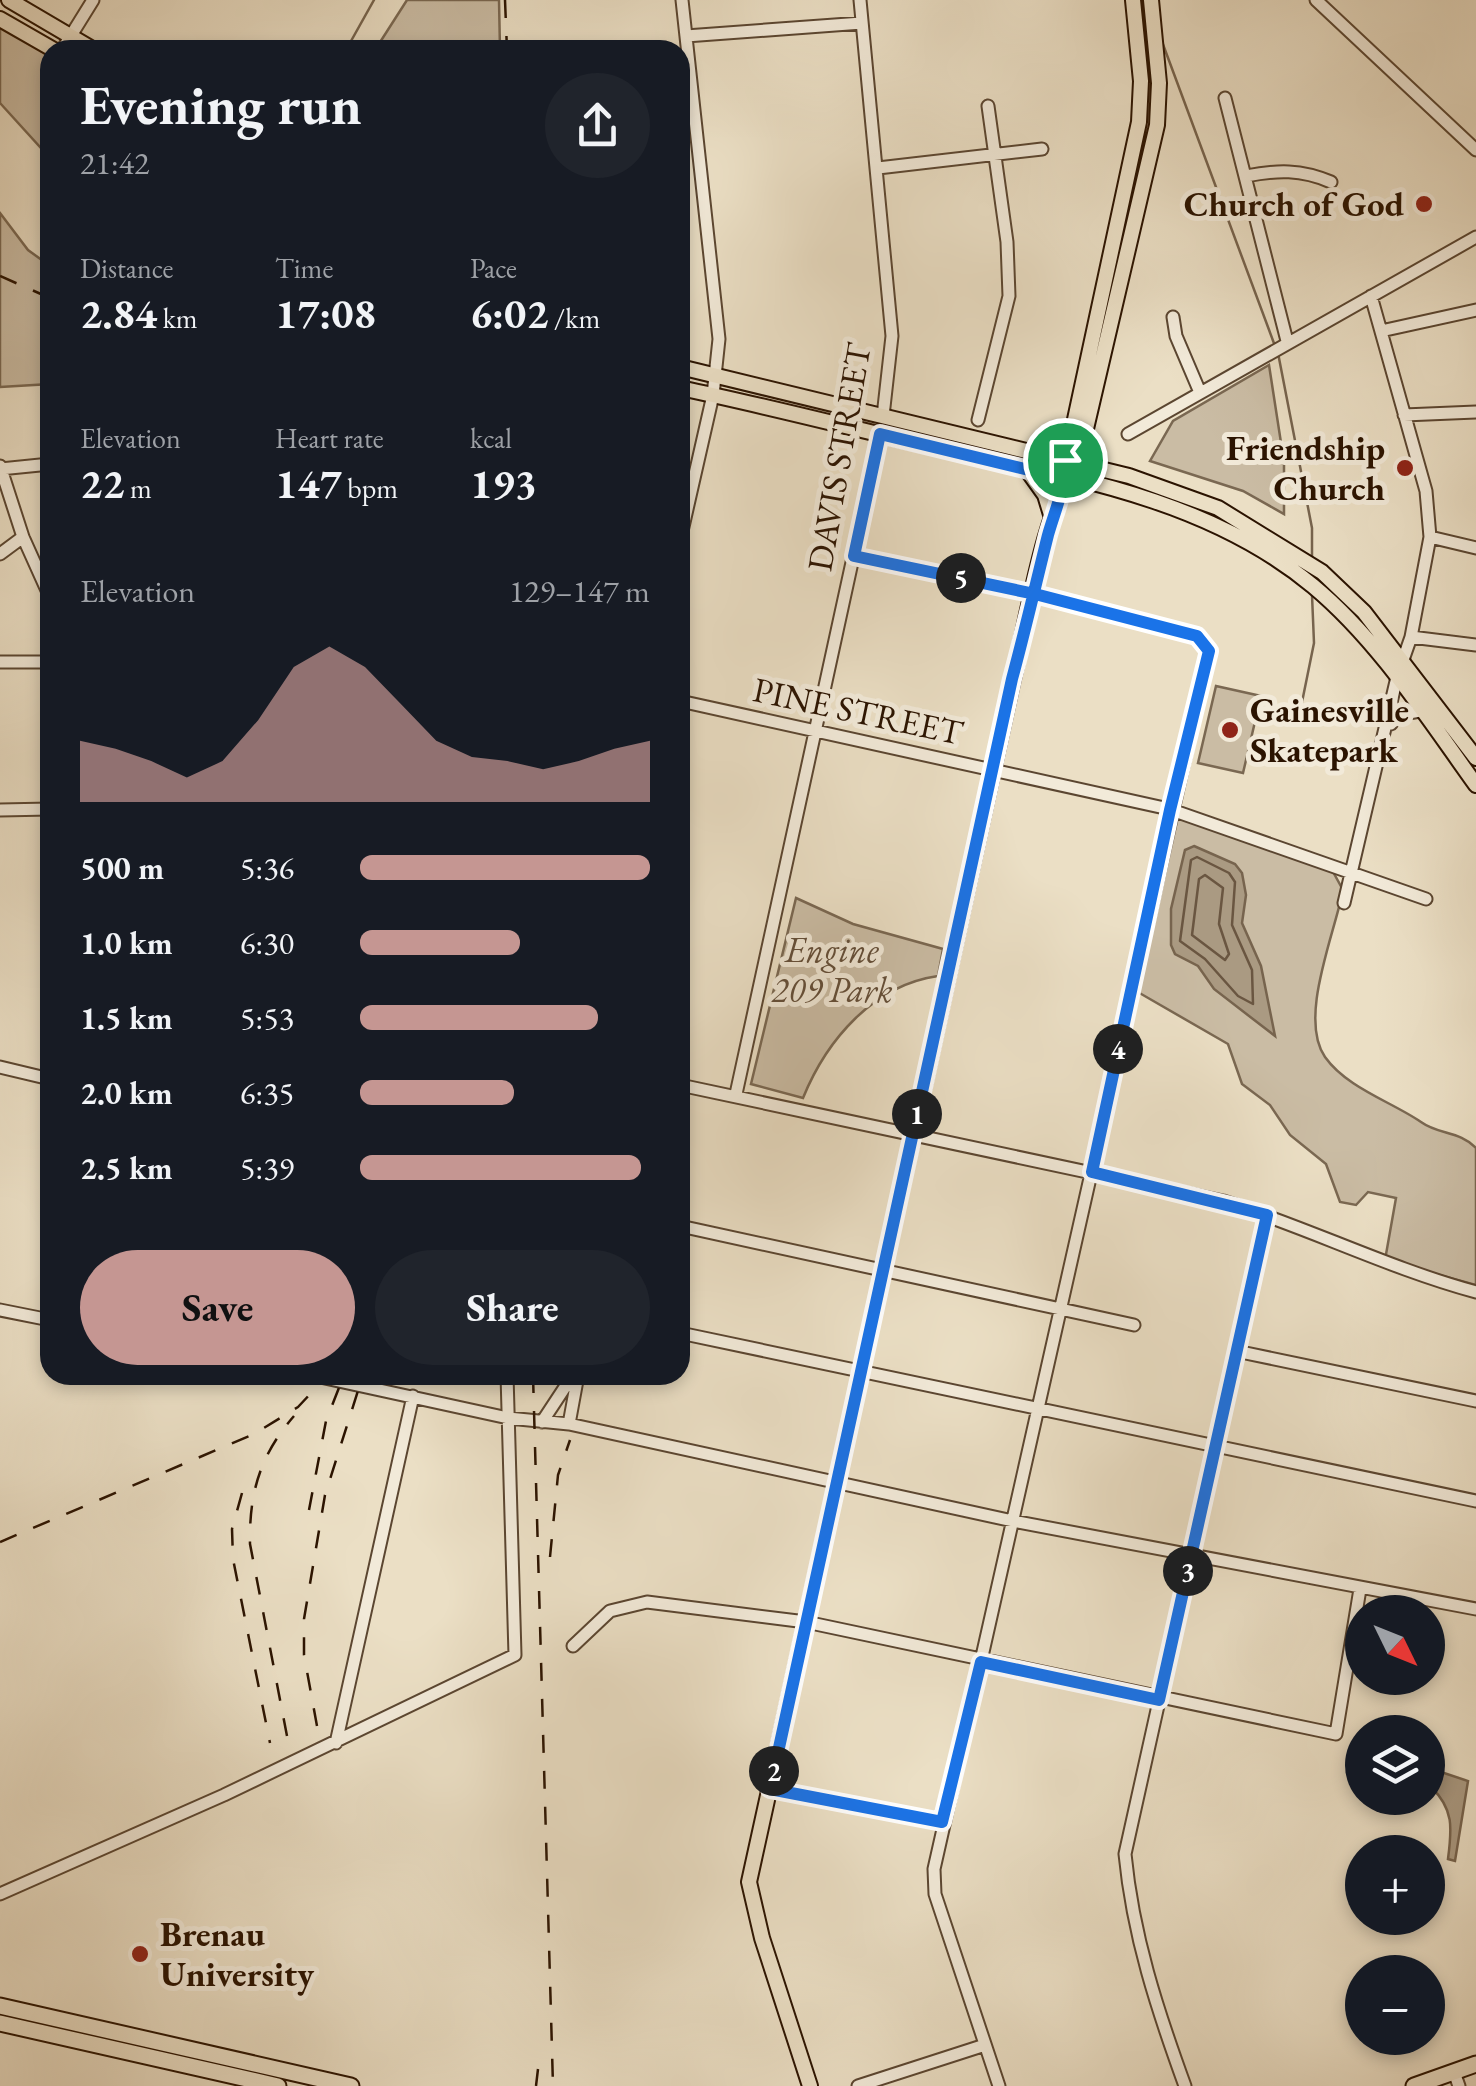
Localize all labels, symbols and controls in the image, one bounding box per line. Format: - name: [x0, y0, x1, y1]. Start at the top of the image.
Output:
- text: Evening run: [80, 69, 362, 140]
- button: share: [545, 73, 650, 178]
- text: 21:42: [80, 142, 149, 184]
- place label: Church of God: [1184, 181, 1405, 226]
- marker: Church of God: [1413, 193, 1435, 215]
- text: Distance: [80, 250, 174, 286]
- text: Time: [275, 250, 333, 286]
- text: Pace: [470, 250, 517, 286]
- text: 2.84: [80, 286, 157, 341]
- text: 17:08: [275, 286, 376, 341]
- text: 6:02: [470, 286, 549, 341]
- text: km: [157, 300, 198, 336]
- text: /km: [549, 300, 600, 336]
- street label: DAVIS STREET: [796, 339, 881, 575]
- pin: [1023, 418, 1108, 503]
- text: Elevation: [80, 420, 181, 456]
- text: Heart rate: [275, 420, 384, 456]
- text: kcal: [470, 420, 512, 456]
- place label: Friendship Church: [1226, 425, 1385, 510]
- icon: arrive: [1038, 433, 1093, 488]
- text: 22: [80, 456, 124, 511]
- text: 147: [275, 456, 342, 511]
- text: 193: [470, 456, 537, 511]
- marker: Friendship Church: [1394, 457, 1416, 479]
- text: m: [124, 470, 152, 506]
- text: bpm: [342, 470, 398, 506]
- pin: 5: [936, 553, 986, 603]
- text: 5: [954, 560, 968, 596]
- text: Elevation: [80, 570, 195, 612]
- text: 129–147 m: [509, 570, 650, 612]
- street label: PINE STREET: [749, 666, 968, 755]
- place label: Gainesville Skatepark: [1250, 687, 1409, 772]
- marker: Gainesville Skatepark: [1219, 719, 1241, 741]
- text: 500 m: [80, 847, 164, 889]
- text: 5:36: [240, 847, 294, 889]
- text: 1.0 km: [80, 922, 173, 964]
- text: 6:30: [240, 922, 294, 964]
- park label: Engine 209 Park: [771, 927, 893, 1012]
- text: 1.5 km: [80, 997, 173, 1039]
- text: 5:53: [240, 997, 294, 1039]
- pin: 4: [1093, 1024, 1143, 1074]
- text: 4: [1111, 1031, 1125, 1067]
- text: 2.0 km: [80, 1072, 173, 1114]
- text: 6:35: [240, 1072, 294, 1114]
- pin: 1: [892, 1089, 942, 1139]
- text: 1: [910, 1096, 924, 1132]
- text: 2.5 km: [80, 1147, 173, 1189]
- text: 5:39: [240, 1147, 294, 1189]
- button: Save: [80, 1250, 355, 1365]
- button: Share: [375, 1250, 650, 1365]
- pin: 3: [1163, 1546, 1213, 1596]
- text: 3: [1181, 1553, 1195, 1589]
- north arrow: [1345, 1595, 1445, 1695]
- map controls: [1345, 1595, 1445, 2055]
- button: layers: [1345, 1715, 1445, 1815]
- pin: 2: [749, 1746, 799, 1796]
- text: 2: [767, 1753, 781, 1789]
- button: +: [1345, 1835, 1445, 1935]
- place label: Brenau University: [160, 1911, 315, 1996]
- marker: Brenau University: [129, 1943, 151, 1965]
- button: −: [1345, 1955, 1445, 2055]

